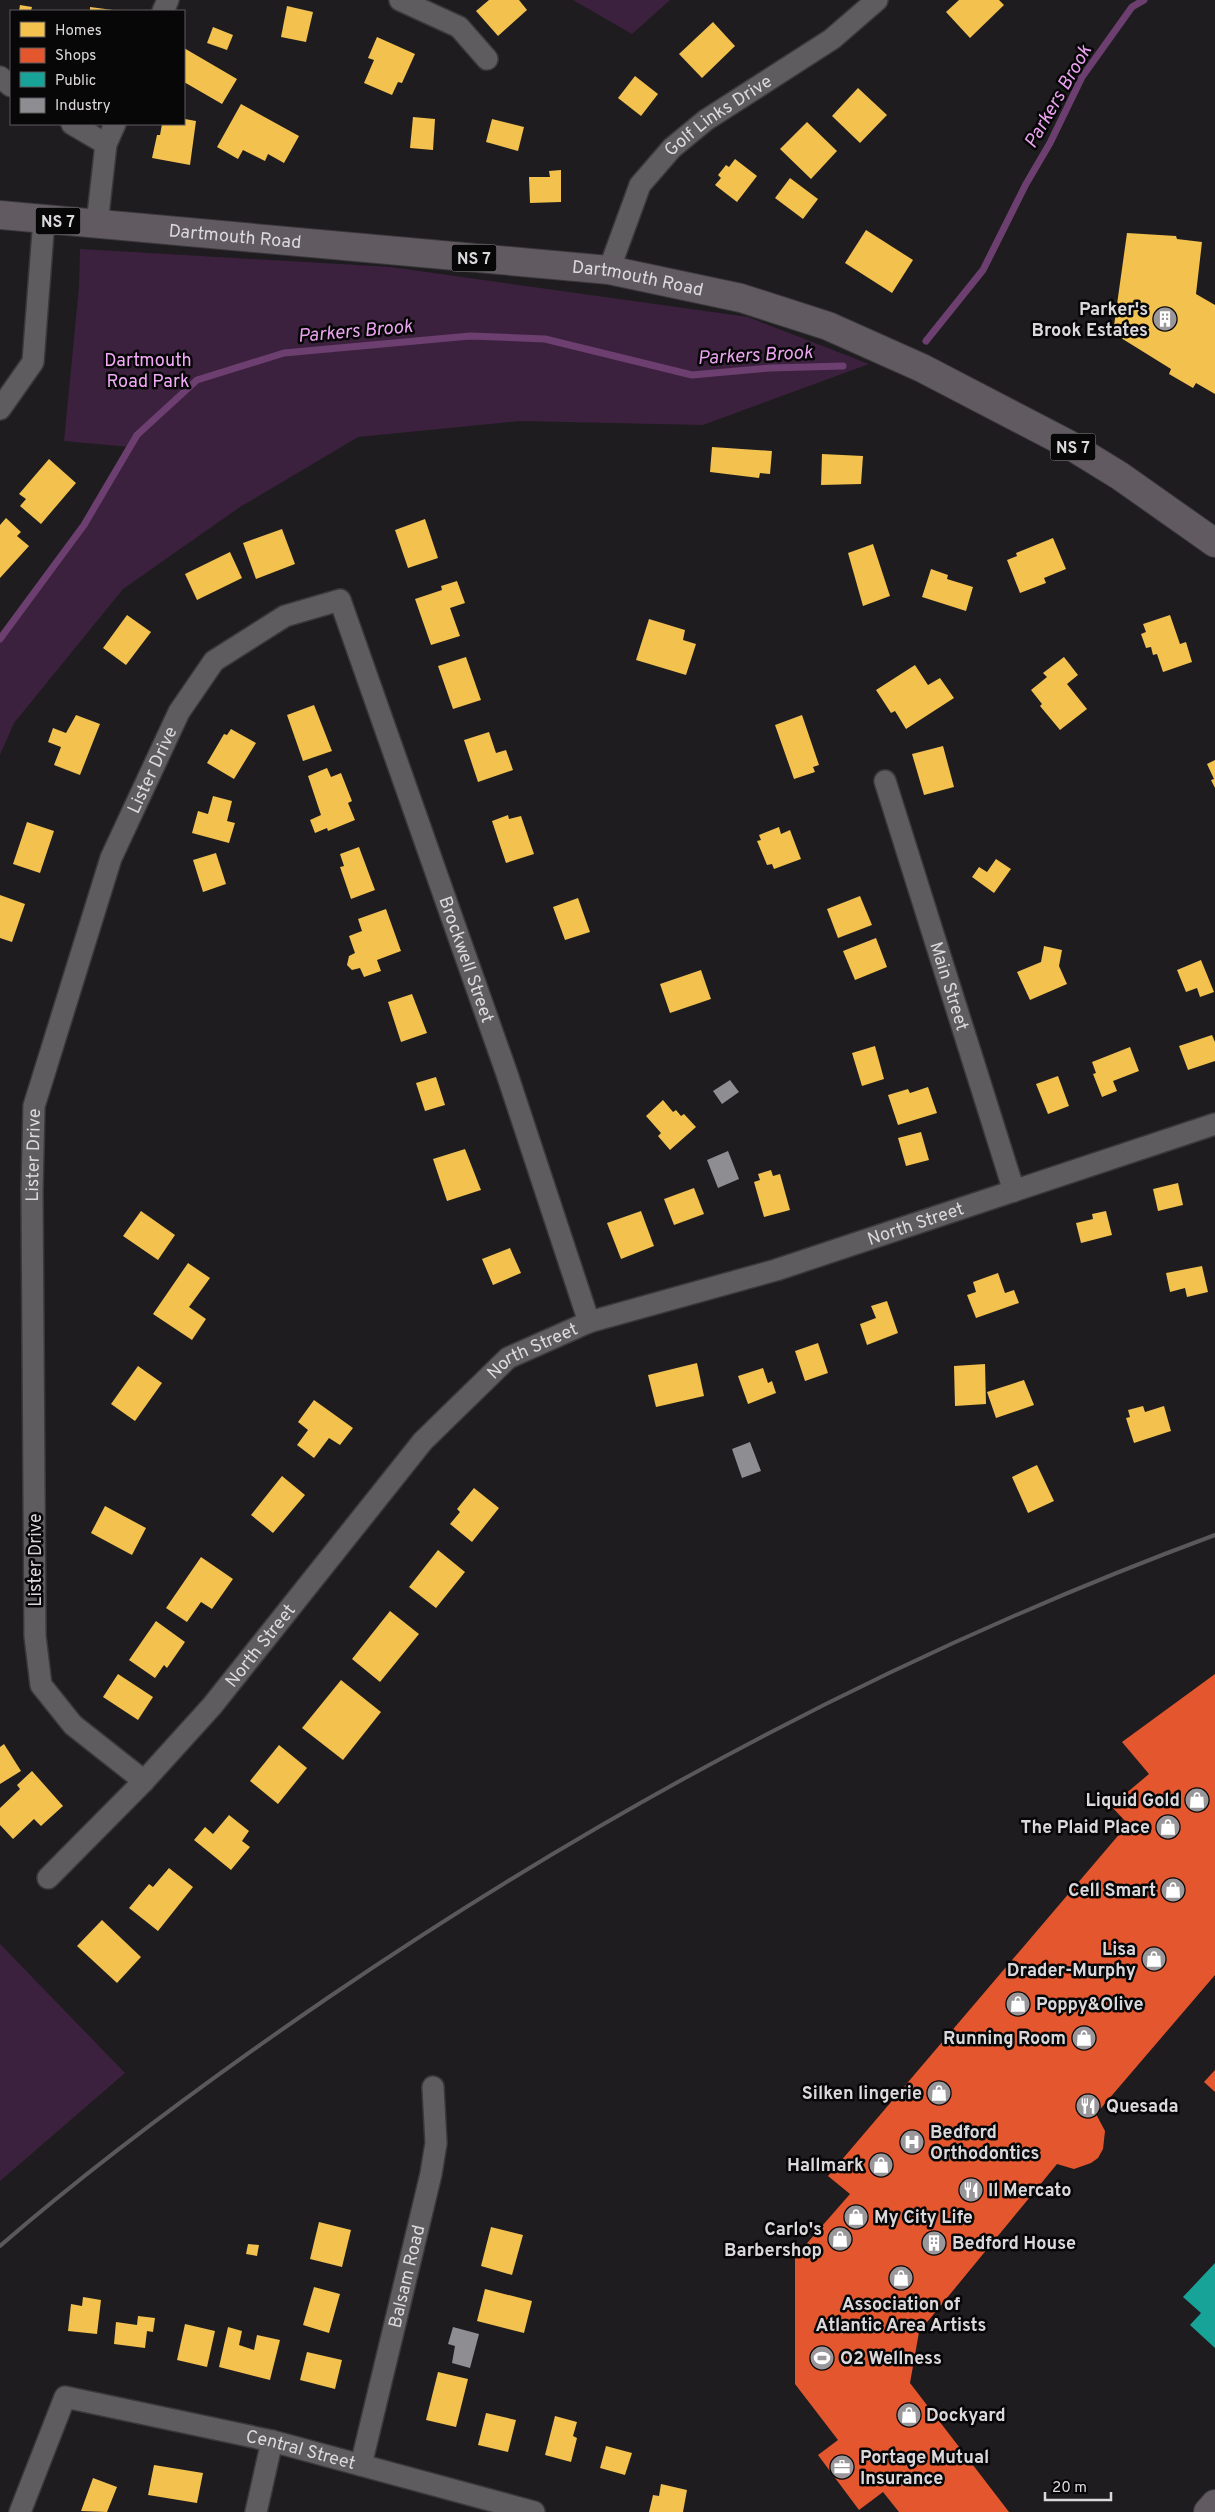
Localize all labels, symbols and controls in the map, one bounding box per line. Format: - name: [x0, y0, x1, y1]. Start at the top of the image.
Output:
- legend: [10, 10, 185, 125]
- text: Homes: [55, 22, 102, 41]
- water label: Parkers Brook: [1020, 41, 1098, 153]
- text: Shops: [55, 47, 96, 66]
- street label: Golf Links Drive: [660, 71, 777, 162]
- text: Public: [55, 72, 96, 91]
- text: Industry: [55, 97, 111, 116]
- road number: NS 7: [36, 208, 80, 235]
- street label: Dartmouth Road: [168, 220, 302, 255]
- road number: NS 7: [452, 244, 496, 272]
- street label: Dartmouth Road: [571, 257, 705, 303]
- place label: Parker's Brook Estates: [1032, 299, 1148, 343]
- building icon: Parker's Brook Estates: [1152, 306, 1178, 332]
- water label: Parkers Brook: [297, 315, 414, 349]
- water label: Parkers Brook: [697, 341, 814, 371]
- park label: Dartmouth Road Park: [104, 350, 192, 394]
- road number: NS 7: [1050, 434, 1096, 461]
- street label: Lister Drive: [123, 723, 184, 818]
- street label: Brockwell Street: [432, 893, 498, 1026]
- street label: Main Street: [923, 939, 973, 1034]
- street label: Lister Drive: [22, 1108, 47, 1202]
- street label: North Street: [865, 1198, 967, 1252]
- street label: North Street: [483, 1318, 582, 1385]
- street label: Lister Drive: [25, 1513, 48, 1607]
- street label: North Street: [221, 1600, 302, 1693]
- shop icon: Liquid Gold: [1184, 1787, 1210, 1813]
- place label: Liquid Gold: [1086, 1790, 1180, 1813]
- shop icon: The Plaid Place: [1155, 1814, 1181, 1840]
- place label: The Plaid Place: [1021, 1817, 1150, 1840]
- shop icon: Cell Smart: [1160, 1877, 1186, 1903]
- place label: Cell Smart: [1068, 1880, 1156, 1903]
- place label: Lisa Drader-Murphy: [1007, 1939, 1136, 1983]
- shop icon: Lisa Drader-Murphy: [1141, 1946, 1167, 1972]
- shop icon: Poppy&Olive: [1005, 1991, 1031, 2017]
- place label: Poppy&Olive: [1036, 1994, 1143, 2017]
- shop icon: Running Room: [1071, 2025, 1097, 2051]
- place label: Running Room: [943, 2028, 1066, 2051]
- shop icon: Silken lingerie: [926, 2080, 952, 2106]
- place label: Silken lingerie: [802, 2083, 922, 2106]
- restaurant icon: Quesada: [1075, 2093, 1101, 2119]
- place label: Quesada: [1106, 2096, 1179, 2119]
- place label: Bedford Orthodontics: [930, 2122, 1039, 2166]
- hospital icon: Bedford Orthodontics: [899, 2129, 925, 2155]
- shop icon: Hallmark: [868, 2152, 894, 2178]
- place label: Hallmark: [787, 2155, 864, 2178]
- restaurant icon: Il Mercato: [958, 2177, 984, 2203]
- place label: Il Mercato: [988, 2180, 1071, 2203]
- shop icon: My City Life: [843, 2204, 869, 2230]
- place label: My City Life: [874, 2207, 973, 2230]
- place label: Carlo's Barbershop: [724, 2219, 822, 2263]
- street label: Balsam Road: [384, 2223, 431, 2331]
- shop icon: Carlo's Barbershop: [827, 2226, 853, 2252]
- building icon: Bedford House: [921, 2230, 947, 2256]
- place label: Bedford House: [952, 2233, 1076, 2256]
- shop icon: Association of Atlantic Area Artists: [888, 2265, 914, 2291]
- place label: Association of Atlantic Area Artists: [816, 2294, 986, 2338]
- sports icon: O2 Wellness: [809, 2345, 835, 2371]
- place label: O2 Wellness: [840, 2348, 942, 2371]
- shop icon: Dockyard: [896, 2402, 922, 2428]
- place label: Dockyard: [926, 2405, 1006, 2428]
- street label: Central Street: [244, 2426, 358, 2476]
- place label: Portage Mutual Insurance: [860, 2447, 989, 2491]
- office icon: Portage Mutual Insurance: [829, 2454, 855, 2480]
- scale bar: [1045, 2470, 1111, 2502]
- text: 20 m: [1052, 2479, 1087, 2498]

